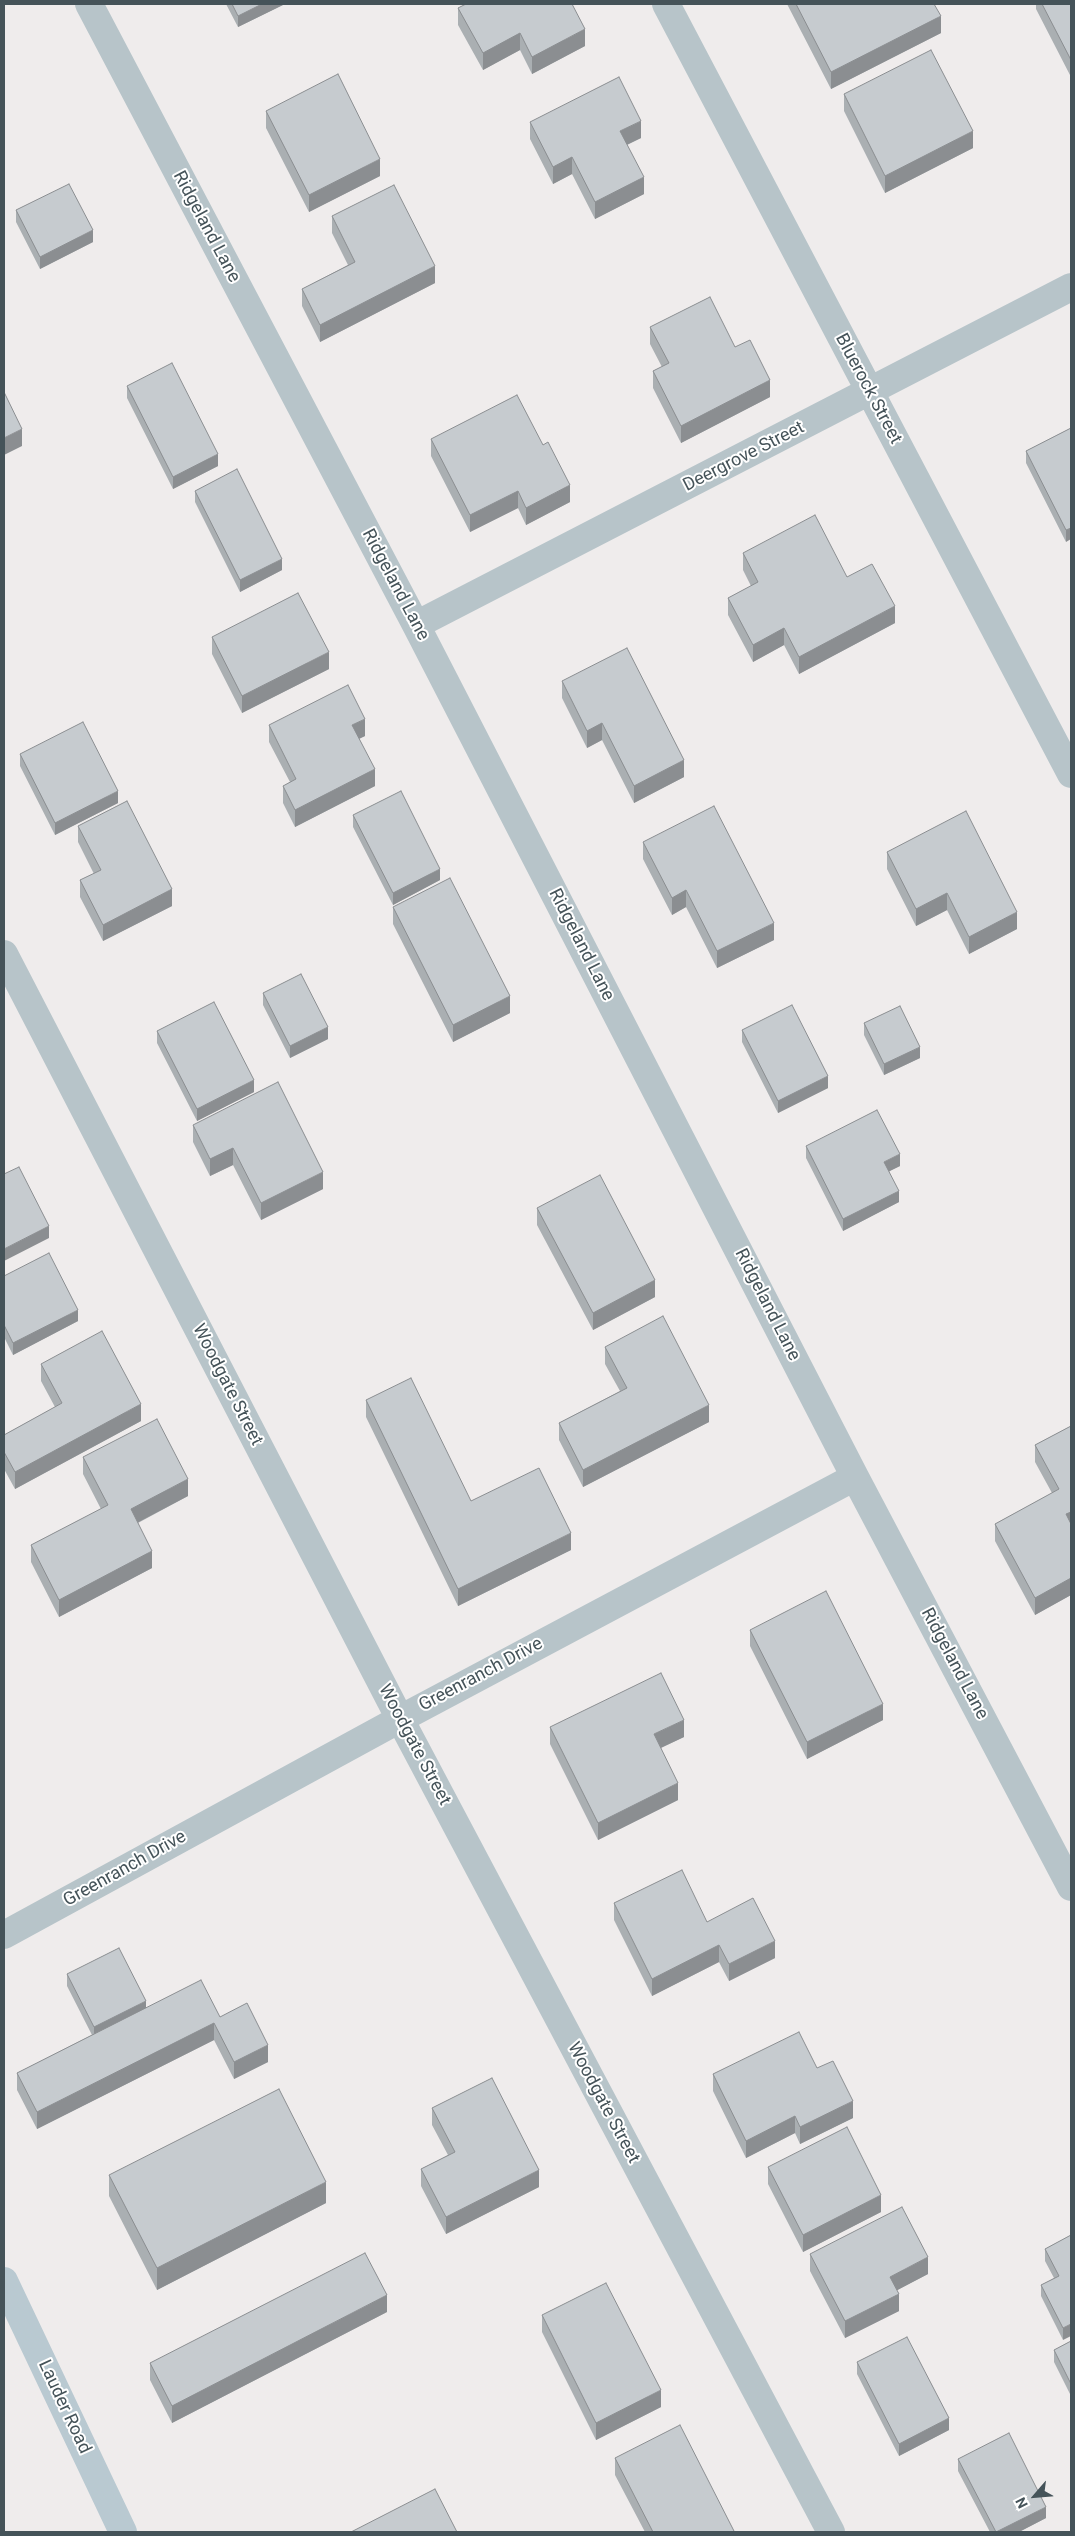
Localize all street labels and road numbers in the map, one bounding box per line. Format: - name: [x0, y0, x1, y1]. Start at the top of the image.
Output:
- street label: Ridgeland Lane: [168, 168, 244, 286]
- street label: Bluerock Street: [830, 330, 906, 448]
- street label: Deergrove Street: [680, 417, 808, 497]
- street label: Ridgeland Lane: [357, 526, 433, 644]
- street label: Ridgeland Lane: [543, 885, 619, 1005]
- street label: Ridgeland Lane: [729, 1245, 805, 1365]
- street label: Woodgate Street: [187, 1321, 267, 1449]
- street label: Ridgeland Lane: [916, 1605, 992, 1723]
- street label: Greenranch Drive: [415, 1633, 547, 1717]
- street label: Woodgate Street: [373, 1681, 455, 1809]
- street label: Greenranch Drive: [60, 1826, 190, 1912]
- street label: Woodgate Street: [562, 2039, 644, 2167]
- street label: Lauder Road: [33, 2357, 95, 2457]

